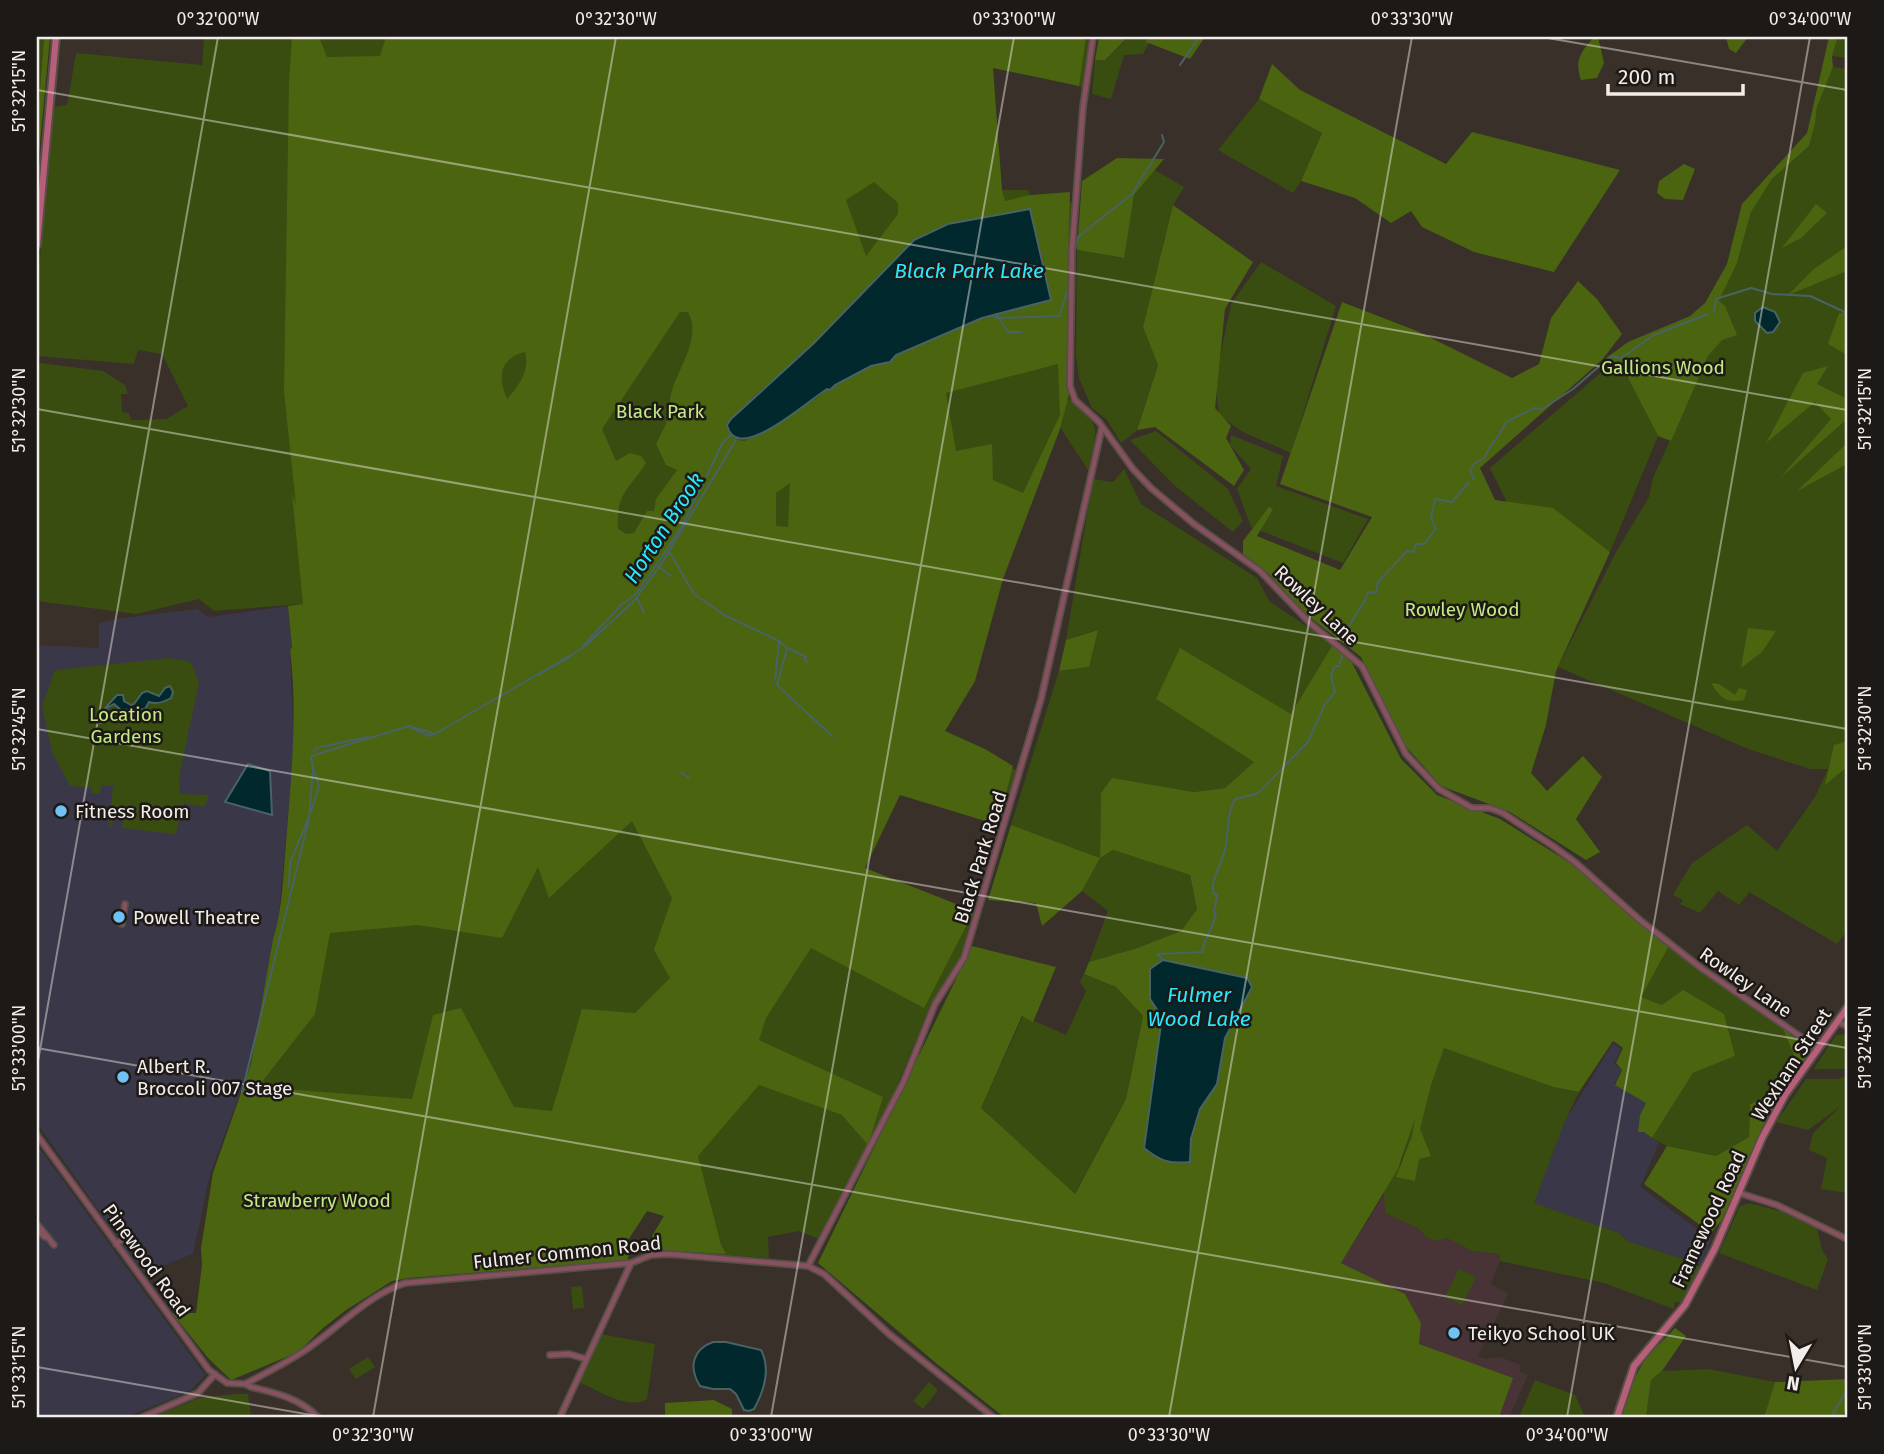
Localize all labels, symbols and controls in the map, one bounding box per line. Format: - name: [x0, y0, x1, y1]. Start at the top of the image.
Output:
- text: 0°32'00"W: [177, 8, 260, 30]
- text: 0°32'30"W: [575, 8, 657, 30]
- text: 0°33'00"W: [972, 8, 1056, 30]
- text: 0°33'30"W: [1371, 8, 1453, 30]
- text: 0°34'00"W: [1769, 8, 1852, 30]
- text: 51°32'15"N: [8, 50, 30, 132]
- scale bar: [1608, 52, 1742, 96]
- text: 200 m: [1618, 64, 1675, 90]
- water label: Black Park Lake: [894, 258, 1044, 284]
- park label: Gallions Wood: [1601, 356, 1725, 379]
- text: 51°32'30"N: [8, 367, 30, 453]
- text: 51°32'15"N: [1854, 368, 1876, 450]
- park label: Black Park: [616, 400, 705, 423]
- water label: Horton Brook: [619, 468, 709, 588]
- street label: Rowley Lane: [1270, 560, 1364, 650]
- park label: Rowley Wood: [1404, 598, 1520, 621]
- text: 51°32'30"N: [1854, 685, 1876, 771]
- text: 51°32'45"N: [8, 687, 30, 771]
- park label: Location Gardens: [89, 703, 163, 748]
- street label: Black Park Road: [949, 788, 1012, 926]
- place label: Fitness Room: [75, 800, 190, 823]
- marker: Fitness Room: [53, 803, 69, 819]
- place label: Powell Theatre: [133, 906, 260, 929]
- marker: Powell Theatre: [111, 909, 127, 925]
- street label: Rowley Lane: [1695, 942, 1796, 1023]
- water label: Fulmer Wood Lake: [1147, 982, 1251, 1032]
- street label: Wexham Street: [1747, 1004, 1836, 1125]
- text: 51°33'00"N: [8, 1005, 30, 1091]
- text: 51°32'45"N: [1854, 1005, 1876, 1089]
- place label: Albert R. Broccoli 007 Stage: [137, 1055, 292, 1100]
- marker: Albert R. Broccoli 007 Stage: [115, 1069, 131, 1085]
- street label: Framewood Road: [1667, 1147, 1750, 1291]
- park label: Strawberry Wood: [243, 1189, 391, 1212]
- street label: Pinewood Road: [98, 1199, 195, 1321]
- street label: Fulmer Common Road: [472, 1231, 662, 1274]
- place label: Teikyo School UK: [1468, 1322, 1616, 1345]
- text: 51°33'00"N: [1854, 1324, 1876, 1410]
- marker: Teikyo School UK: [1446, 1325, 1462, 1341]
- text: 51°33'15"N: [8, 1326, 30, 1408]
- north arrow: [1762, 1332, 1832, 1402]
- text: N: [1785, 1371, 1801, 1396]
- text: 0°32'30"W: [332, 1424, 414, 1446]
- text: 0°33'00"W: [729, 1424, 813, 1446]
- text: 0°33'30"W: [1128, 1424, 1210, 1446]
- text: 0°34'00"W: [1526, 1424, 1609, 1446]

